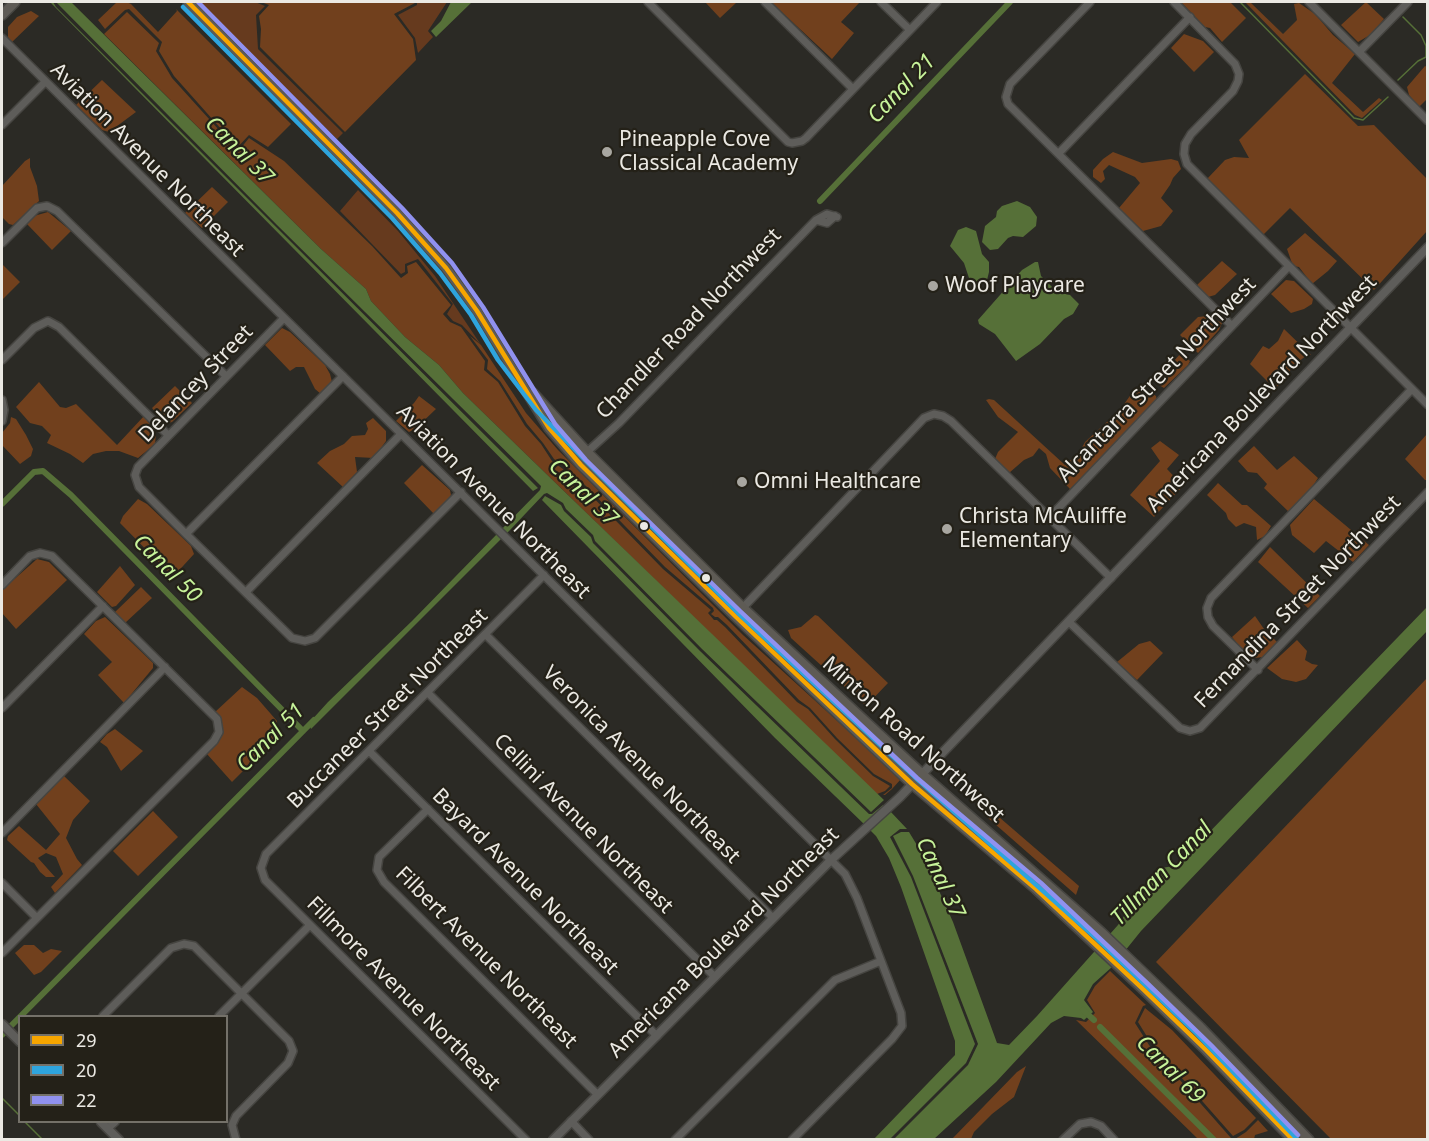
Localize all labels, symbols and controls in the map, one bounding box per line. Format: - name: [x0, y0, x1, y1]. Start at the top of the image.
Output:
- water label: Canal 21: [863, 49, 941, 129]
- street label: Aviation Avenue Northeast: [45, 58, 249, 262]
- water label: Canal 37: [199, 111, 279, 191]
- place label: Pineapple Cove Classical Academy: [619, 127, 798, 177]
- marker: Pineapple Cove Classical Academy: [600, 145, 614, 159]
- street label: Chandler Road Northwest: [591, 223, 787, 425]
- street label: Americana Boulevard Northwest: [1142, 270, 1382, 518]
- street label: Alcantarra Street Northwest: [1052, 272, 1262, 488]
- place label: Woof Playcare: [945, 273, 1085, 299]
- marker: Woof Playcare: [926, 279, 940, 293]
- street label: Delancey Street: [134, 320, 258, 448]
- street label: Aviation Avenue Northeast: [391, 400, 595, 604]
- water label: Canal 37: [543, 454, 623, 532]
- place label: Omni Healthcare: [754, 469, 921, 495]
- marker: Omni Healthcare: [735, 475, 749, 489]
- street label: Fernandina Street Northwest: [1190, 490, 1406, 714]
- place label: Christa McAuliffe Elementary: [959, 504, 1127, 554]
- unlabelled marker: [638, 520, 650, 532]
- marker: Christa McAuliffe Elementary: [940, 522, 954, 536]
- water label: Canal 50: [127, 529, 207, 609]
- unlabelled marker: [700, 572, 712, 584]
- street label: Buccaneer Street Northeast: [283, 604, 493, 814]
- street label: Minton Road Northwest: [817, 652, 1009, 828]
- street label: Veronica Avenue Northeast: [537, 661, 745, 869]
- water label: Canal 51: [231, 698, 311, 778]
- street label: Cellini Avenue Northeast: [488, 729, 678, 919]
- unlabelled marker: [881, 743, 893, 755]
- street label: Bayard Avenue Northeast: [427, 784, 623, 980]
- water label: Tillman Canal: [1106, 816, 1218, 932]
- street label: Americana Boulevard Northeast: [604, 823, 844, 1063]
- water label: Canal 37: [910, 833, 970, 923]
- street label: Filbert Avenue Northeast: [390, 862, 582, 1054]
- street label: Fillmore Avenue Northeast: [301, 892, 505, 1096]
- legend: [18, 1015, 228, 1123]
- text: 29: [76, 1028, 97, 1052]
- water label: Canal 69: [1130, 1030, 1210, 1110]
- text: 20: [76, 1058, 97, 1082]
- text: 22: [76, 1088, 97, 1112]

